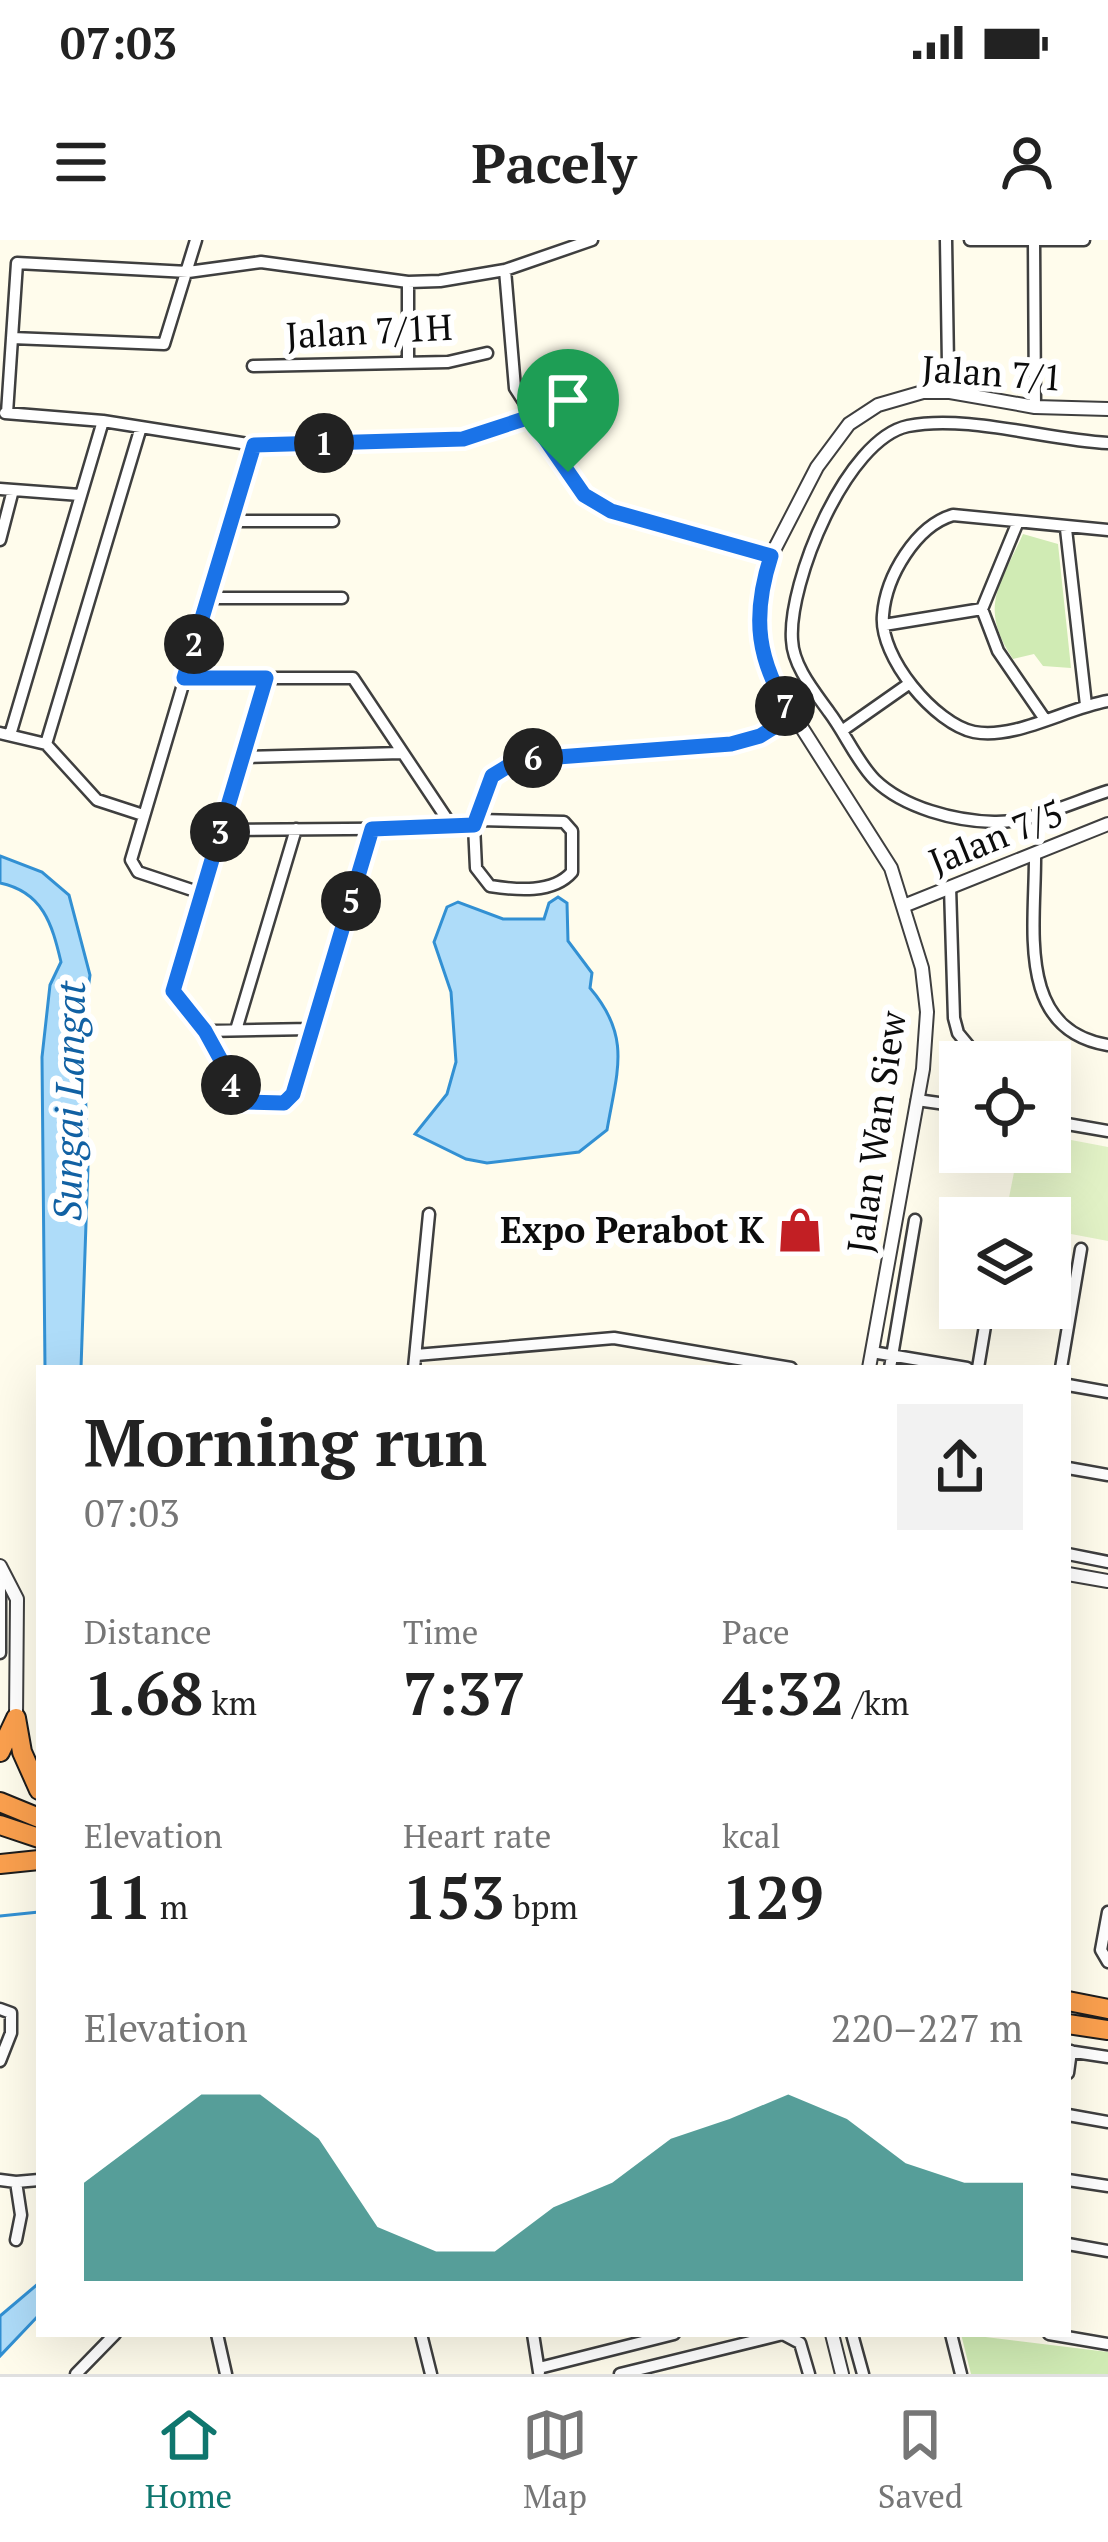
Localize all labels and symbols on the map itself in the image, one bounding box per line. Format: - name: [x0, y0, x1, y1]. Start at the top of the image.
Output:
- street label: Jalan 7/1H: [285, 303, 453, 358]
- street label: Jalan 7/1: [920, 344, 1064, 401]
- pin: [517, 349, 619, 472]
- pin: 1: [294, 413, 354, 473]
- pin: 2: [164, 614, 224, 674]
- pin: 7: [755, 676, 815, 736]
- pin: 6: [503, 728, 563, 788]
- street label: Jalan 7/5: [922, 788, 1070, 885]
- pin: 3: [190, 802, 250, 862]
- pin: 5: [321, 871, 381, 931]
- water label: Sungai Langat: [40, 980, 96, 1221]
- street label: Jalan Wan Siew: [835, 1007, 916, 1256]
- pin: 4: [201, 1055, 261, 1115]
- shop icon: Expo Perabot K: [775, 1205, 825, 1255]
- place label: Expo Perabot K: [500, 1206, 764, 1253]

